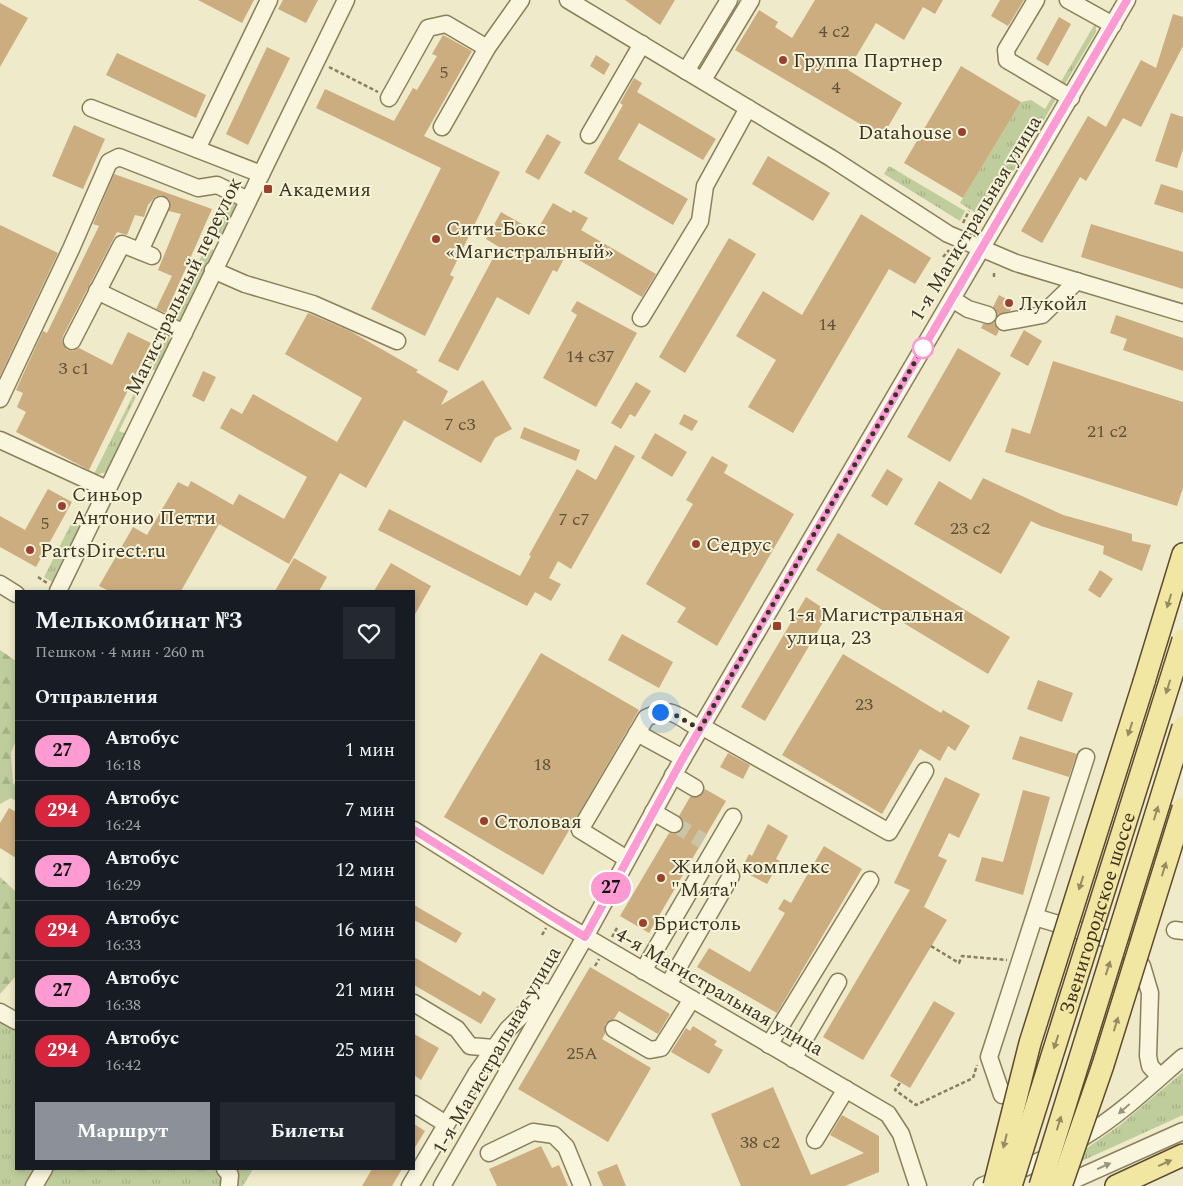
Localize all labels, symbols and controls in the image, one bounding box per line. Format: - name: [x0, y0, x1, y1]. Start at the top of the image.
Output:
- house number: 4 с2: [818, 18, 850, 45]
- place label: Группа Партнер: [793, 46, 943, 76]
- marker: Группа Партнер: [777, 54, 789, 66]
- house number: 5: [440, 59, 449, 86]
- house number: 4: [832, 74, 841, 101]
- street label: 1-я Магистральная улица: [902, 110, 1050, 327]
- place label: Datahouse: [858, 118, 952, 148]
- marker: Datahouse: [956, 126, 968, 138]
- street label: Магистральный переулок: [118, 172, 250, 401]
- place label: Академия: [278, 175, 371, 205]
- marker: Академия: [262, 183, 274, 195]
- place label: Сити-Бокс «Магистральный»: [446, 214, 614, 267]
- marker: Сити-Бокс «Магистральный»: [430, 233, 442, 245]
- place label: Лукойл: [1019, 289, 1087, 319]
- marker: Лукойл: [1003, 297, 1015, 309]
- house number: 14: [818, 311, 836, 338]
- unlabelled marker: [912, 337, 934, 359]
- house number: 14 с37: [565, 343, 615, 370]
- house number: 3 с1: [58, 355, 90, 382]
- house number: 7 с3: [444, 411, 476, 438]
- house number: 21 с2: [1087, 418, 1127, 445]
- place label: Синьор Антонио Петти: [72, 480, 216, 533]
- marker: Синьор Антонио Петти: [56, 500, 68, 512]
- house number: 7 с7: [558, 506, 590, 533]
- house number: 5: [41, 510, 50, 537]
- house number: 23 с2: [950, 515, 990, 542]
- place label: Седрус: [706, 530, 771, 560]
- place label: PartsDirect.ru: [40, 536, 166, 566]
- marker: Седрус: [690, 538, 702, 550]
- marker: PartsDirect.ru: [24, 544, 36, 556]
- one-way arrow: [1164, 593, 1172, 608]
- place label: 1-я Магистральная улица, 23: [786, 600, 964, 653]
- text: Мелькомбинат №3: [35, 603, 242, 639]
- button: heart: [343, 607, 395, 659]
- marker: 1-я Магистральная улица, 23: [771, 620, 783, 632]
- text: Пешком · 4 мин · 260 m: [35, 640, 205, 664]
- one-way arrow: [1164, 679, 1172, 694]
- text: Отправления: [35, 683, 158, 712]
- house number: 23: [855, 691, 873, 718]
- your location: [648, 700, 673, 725]
- one-way arrow: [1125, 721, 1133, 736]
- text: Автобус: [105, 724, 179, 753]
- text: 1 мин: [345, 736, 395, 765]
- text: 27: [52, 737, 73, 764]
- house number: 18: [533, 751, 551, 778]
- text: 16:18: [105, 753, 141, 777]
- text: Автобус: [105, 784, 179, 813]
- text: 7 мин: [345, 796, 395, 825]
- text: 294: [47, 797, 78, 824]
- one-way arrow: [1153, 805, 1161, 820]
- place label: Столовая: [494, 807, 582, 837]
- street label: Звенигородское шоссе: [1052, 808, 1144, 1019]
- text: 16:24: [105, 813, 141, 837]
- marker: Столовая: [478, 815, 490, 827]
- text: Автобус: [105, 844, 179, 873]
- place label: Жилой комплекс "Мята": [671, 852, 830, 905]
- text: 12 мин: [335, 856, 395, 885]
- text: 27: [52, 857, 73, 884]
- one-way arrow: [1161, 861, 1168, 876]
- line badge: 27: [588, 872, 634, 904]
- marker: Жилой комплекс "Мята": [655, 872, 667, 884]
- text: 16:29: [105, 873, 141, 897]
- text: 27: [601, 874, 621, 901]
- one-way arrow: [1076, 876, 1084, 891]
- text: Автобус: [105, 904, 179, 933]
- place label: Бристоль: [653, 909, 741, 939]
- text: 16 мин: [335, 916, 395, 945]
- text: 294: [47, 917, 78, 944]
- marker: Бристоль: [637, 917, 649, 929]
- street label: 4-я Магистральная улица: [610, 920, 829, 1064]
- text: 16:33: [105, 933, 141, 957]
- street label: 1-я Магистральная улица: [425, 941, 569, 1160]
- one-way arrow: [1105, 960, 1112, 975]
- text: Автобус: [105, 964, 179, 993]
- text: 21 мин: [335, 976, 395, 1005]
- text: 27: [52, 977, 73, 1004]
- text: 16:38: [105, 993, 141, 1017]
- one-way arrow: [1112, 1016, 1120, 1031]
- text: Автобус: [105, 1024, 179, 1053]
- one-way arrow: [1052, 1035, 1060, 1050]
- text: 25 мин: [335, 1036, 395, 1065]
- text: 294: [47, 1037, 78, 1064]
- house number: 25А: [566, 1040, 598, 1067]
- text: 16:42: [105, 1053, 141, 1077]
- button: Маршрут: [35, 1102, 210, 1160]
- button: Билеты: [220, 1102, 395, 1160]
- one-way arrow: [1117, 1103, 1130, 1114]
- one-way arrow: [1055, 1115, 1063, 1130]
- house number: 38 с2: [740, 1129, 780, 1156]
- one-way arrow: [1001, 1134, 1009, 1149]
- one-way arrow: [1158, 1158, 1172, 1166]
- one-way arrow: [1097, 1162, 1111, 1170]

